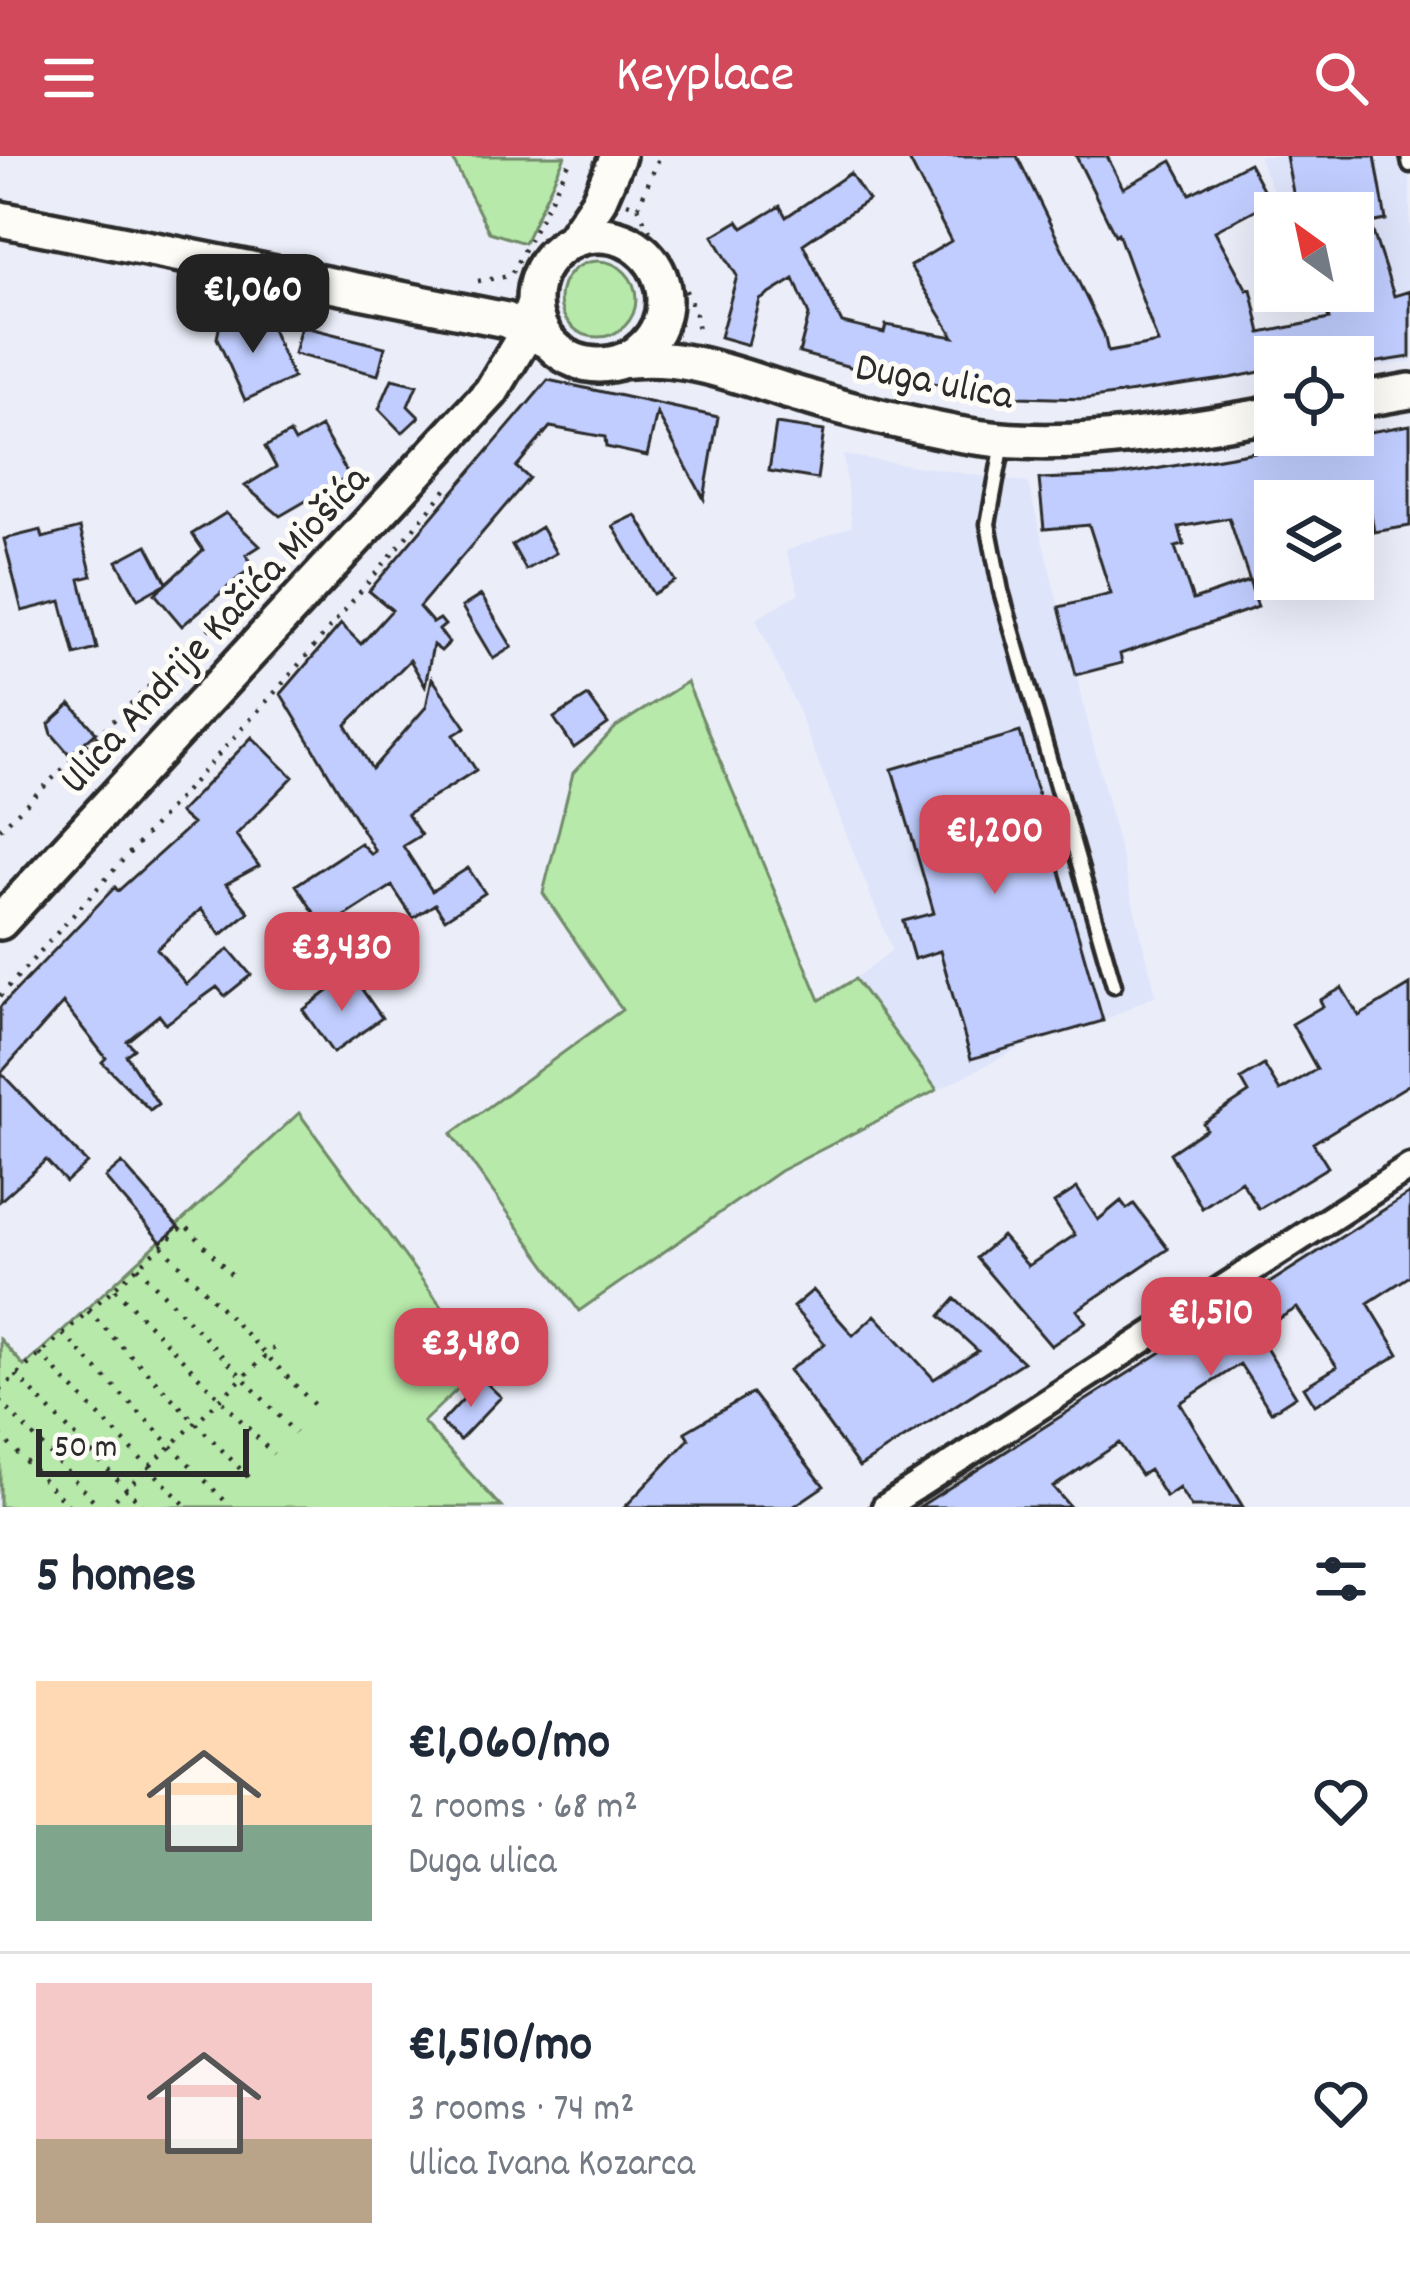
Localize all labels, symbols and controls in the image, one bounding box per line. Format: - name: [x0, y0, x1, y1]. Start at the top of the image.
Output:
- text: Keyplace: [615, 40, 795, 117]
- icon: menu: [36, 45, 102, 111]
- icon: search: [1308, 45, 1374, 111]
- north arrow: [1254, 192, 1374, 312]
- map controls: [1254, 192, 1374, 600]
- pin: €1,060: [155, 254, 351, 356]
- text: €1,060: [203, 265, 303, 320]
- button: locate: [1254, 336, 1374, 456]
- street label: Duga ulica: [849, 340, 1019, 430]
- street label: Ulica Andrije Kačića Miošića: [48, 452, 387, 810]
- button: layers: [1254, 480, 1374, 600]
- pin: €1,200: [897, 795, 1093, 897]
- text: €1,200: [946, 806, 1044, 861]
- pin: €3,430: [244, 912, 440, 1014]
- text: €3,430: [291, 923, 393, 978]
- pin: €1,510: [1113, 1277, 1309, 1379]
- text: €1,510: [1168, 1288, 1254, 1343]
- pin: €3,480: [373, 1308, 569, 1410]
- text: €3,480: [421, 1319, 521, 1374]
- scale bar: [36, 1423, 249, 1476]
- text: 50 m: [54, 1426, 118, 1473]
- text: 5 homes: [36, 1543, 196, 1615]
- icon: filters: [1308, 1546, 1374, 1612]
- text: €1,060/mo: [408, 1710, 610, 1782]
- icon: home: [132, 1729, 276, 1873]
- icon: heart: [1308, 1768, 1374, 1834]
- text: 2 rooms · 68 m²: [408, 1782, 638, 1837]
- text: Duga ulica: [408, 1837, 556, 1892]
- text: €1,510/mo: [408, 2012, 592, 2084]
- icon: home: [132, 2031, 276, 2175]
- icon: heart: [1308, 2070, 1374, 2136]
- text: 3 rooms · 74 m²: [408, 2084, 634, 2139]
- text: Ulica Ivana Kozarca: [408, 2139, 695, 2194]

